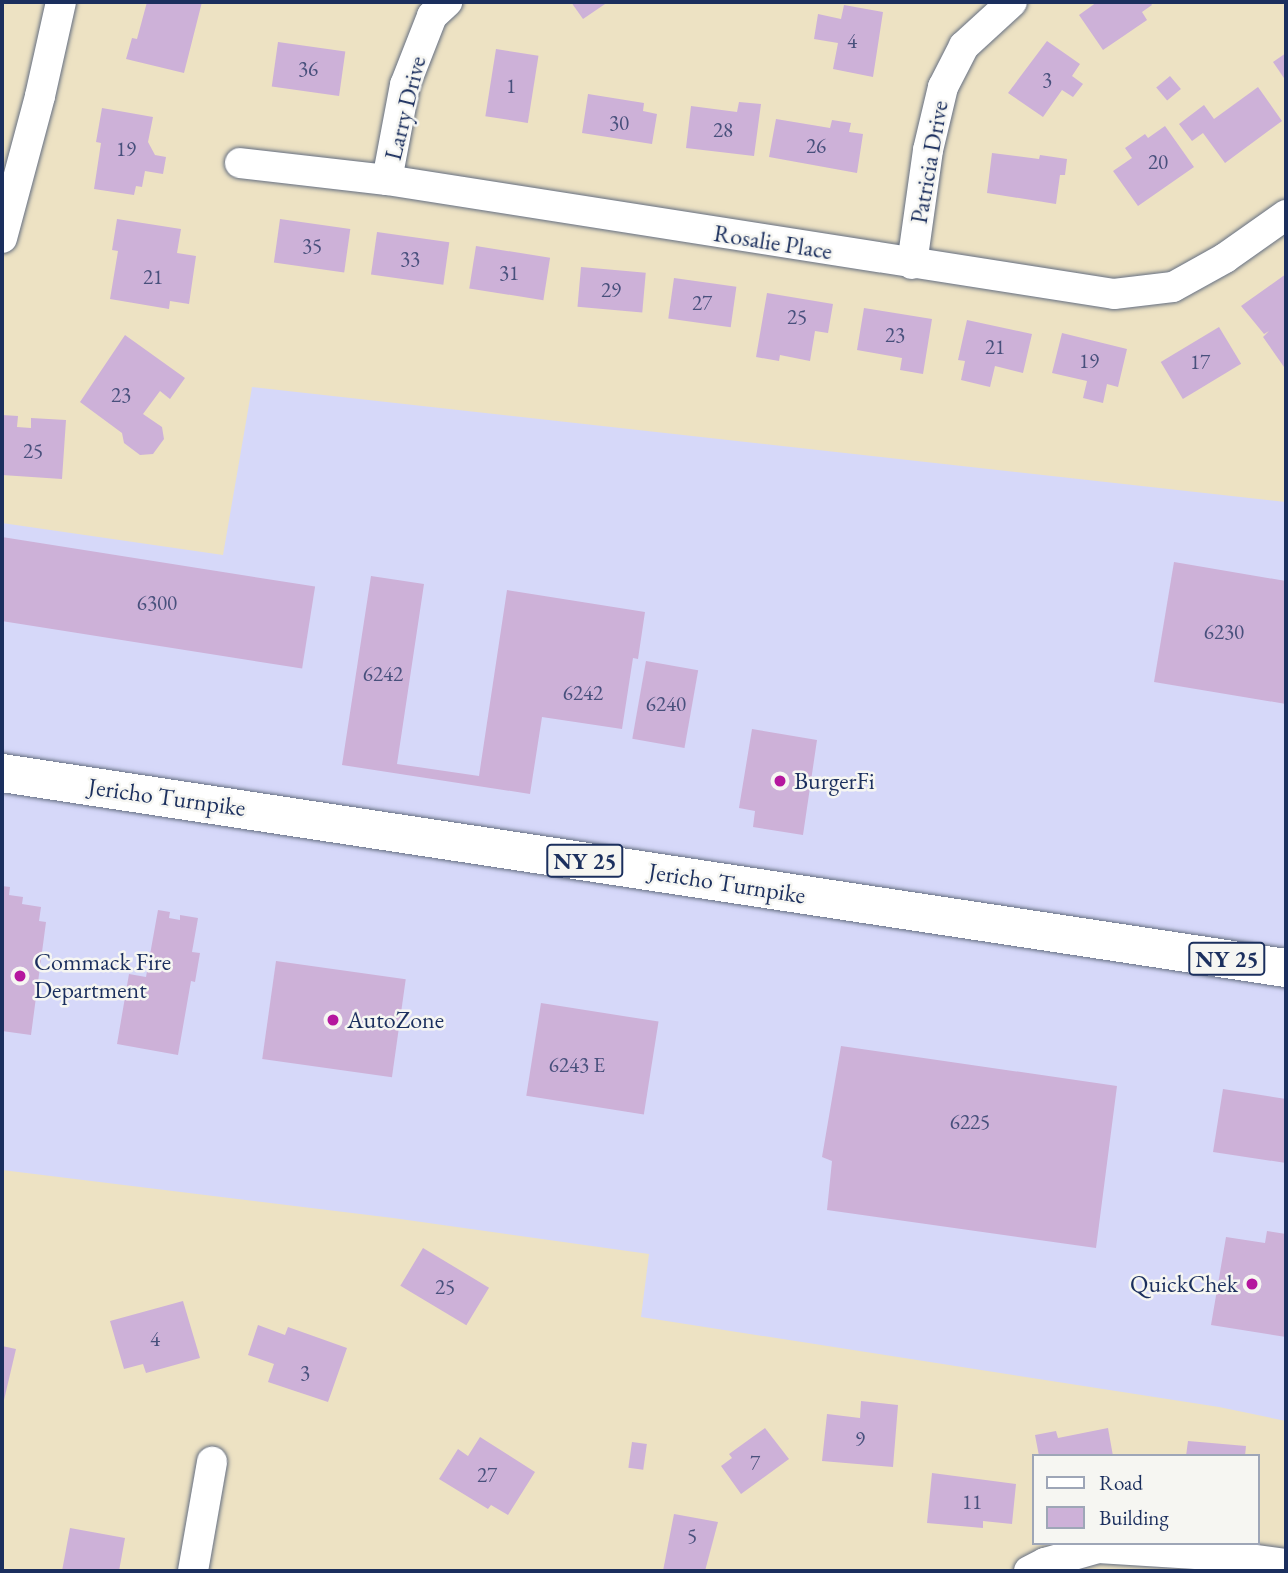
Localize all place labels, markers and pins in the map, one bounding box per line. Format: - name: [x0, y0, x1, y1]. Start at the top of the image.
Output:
- place label: BurgerFi: [794, 767, 875, 795]
- marker: BurgerFi: [772, 773, 788, 789]
- place label: Commack Fire Department: [34, 948, 171, 1004]
- marker: Commack Fire Department: [12, 968, 28, 984]
- place label: AutoZone: [347, 1006, 444, 1034]
- marker: AutoZone: [325, 1012, 341, 1028]
- place label: QuickChek: [1130, 1270, 1238, 1298]
- marker: QuickChek: [1244, 1276, 1260, 1292]

